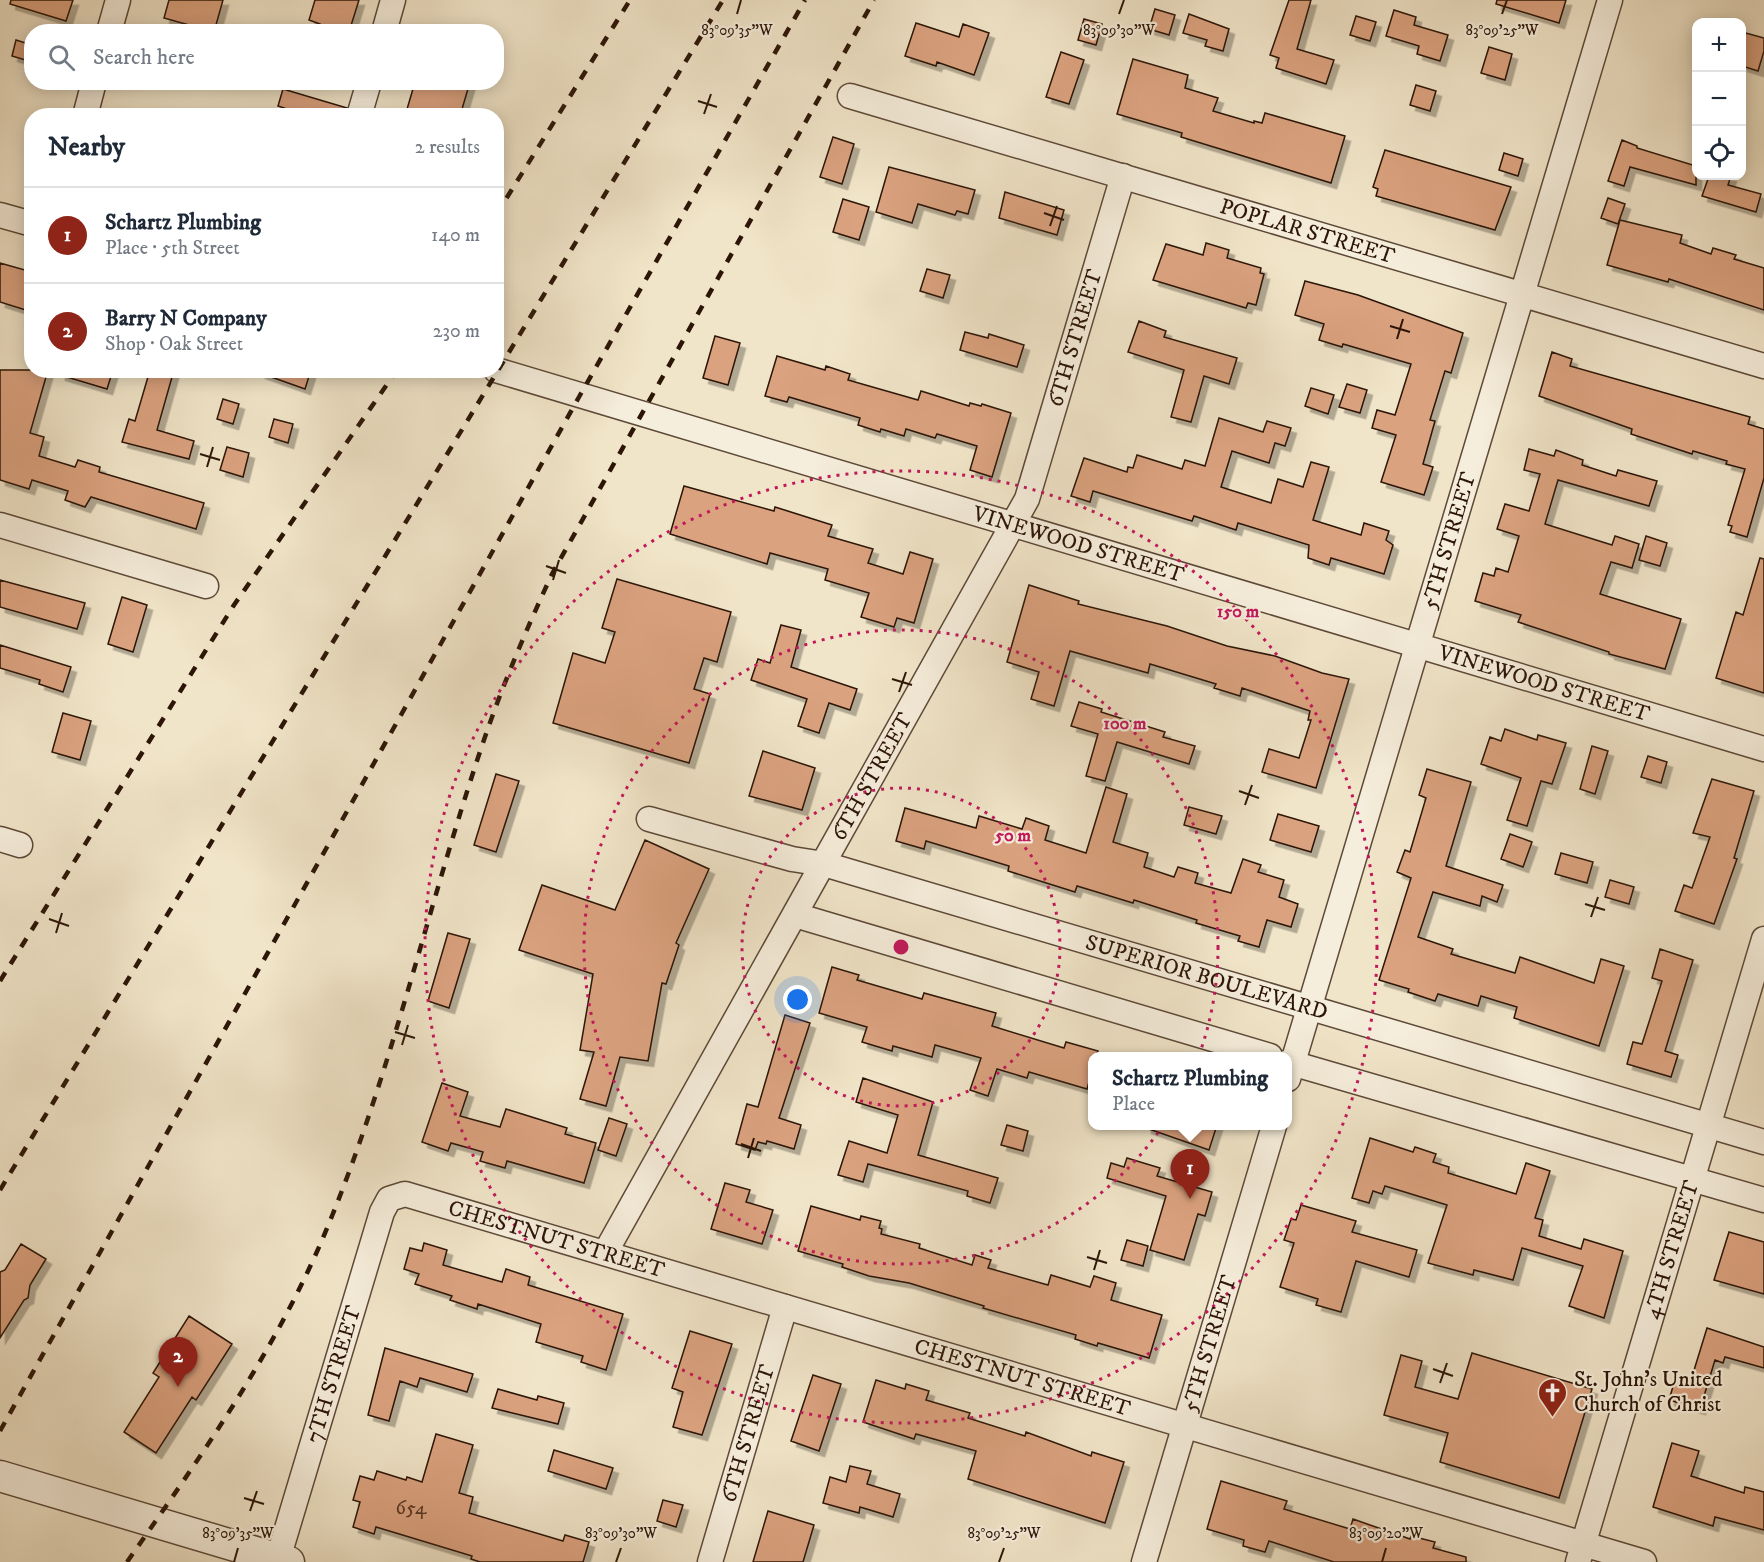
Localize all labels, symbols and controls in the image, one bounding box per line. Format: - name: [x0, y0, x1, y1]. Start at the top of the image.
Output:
- map controls: [1692, 18, 1746, 180]
- button: +: [1692, 18, 1746, 72]
- text: 83°09'35"W: [701, 21, 773, 40]
- text: 83°09'30"W: [1083, 21, 1155, 40]
- text: 83°09'25"W: [1465, 21, 1539, 40]
- search box: [24, 24, 504, 90]
- icon: search: [45, 41, 78, 74]
- text: Search here: [93, 44, 195, 71]
- button: −: [1692, 72, 1746, 126]
- button: locate: [1692, 126, 1746, 180]
- text: Nearby: [48, 131, 125, 164]
- text: 2 results: [415, 135, 480, 160]
- street label: POPLAR STREET: [1217, 193, 1398, 270]
- text: Schartz Plumbing: [105, 209, 261, 236]
- text: 1: [64, 223, 71, 248]
- text: 140 m: [431, 223, 480, 248]
- text: Place · 5th Street: [105, 236, 240, 261]
- street label: 6TH STREET: [1042, 266, 1108, 410]
- text: Barry N Company: [105, 305, 267, 332]
- text: 2: [63, 319, 72, 344]
- text: 230 m: [433, 319, 480, 344]
- text: Shop · Oak Street: [105, 332, 243, 357]
- street label: 5TH STREET: [1416, 468, 1482, 612]
- street label: VINEWOOD STREET: [969, 500, 1188, 589]
- text: 150 m: [1217, 601, 1260, 623]
- street label: VINEWOOD STREET: [1434, 639, 1653, 728]
- street label: 6TH STREET: [825, 708, 918, 845]
- text: 100 m: [1103, 713, 1147, 735]
- text: 50 m: [994, 825, 1031, 847]
- street label: SUPERIOR BOULEVARD: [1082, 929, 1331, 1026]
- centre of rings: [891, 937, 911, 957]
- your location: [783, 985, 812, 1014]
- popup: [1088, 1052, 1292, 1130]
- text: Schartz Plumbing: [1112, 1065, 1268, 1092]
- text: Place: [1112, 1092, 1155, 1117]
- pin: 1: [1170, 1150, 1210, 1199]
- street label: 4TH STREET: [1638, 1177, 1705, 1322]
- street label: CHESTNUT STREET: [445, 1194, 668, 1284]
- street label: 5TH STREET: [1176, 1272, 1242, 1415]
- street label: 7TH STREET: [300, 1302, 367, 1446]
- street label: CHESTNUT STREET: [911, 1333, 1134, 1422]
- pin: 2: [158, 1338, 198, 1387]
- street label: 6TH STREET: [715, 1361, 781, 1505]
- place label: St. John's United Church of Christ: [1574, 1366, 1722, 1418]
- church icon: St. John's United Church of Christ: [1537, 1376, 1569, 1418]
- house number: 654: [396, 1496, 427, 1521]
- text: 83°09'35"W: [202, 1524, 274, 1543]
- text: 83°09'30"W: [585, 1524, 657, 1543]
- text: 83°09'25"W: [967, 1524, 1041, 1543]
- text: 83°09'20"W: [1349, 1524, 1423, 1543]

